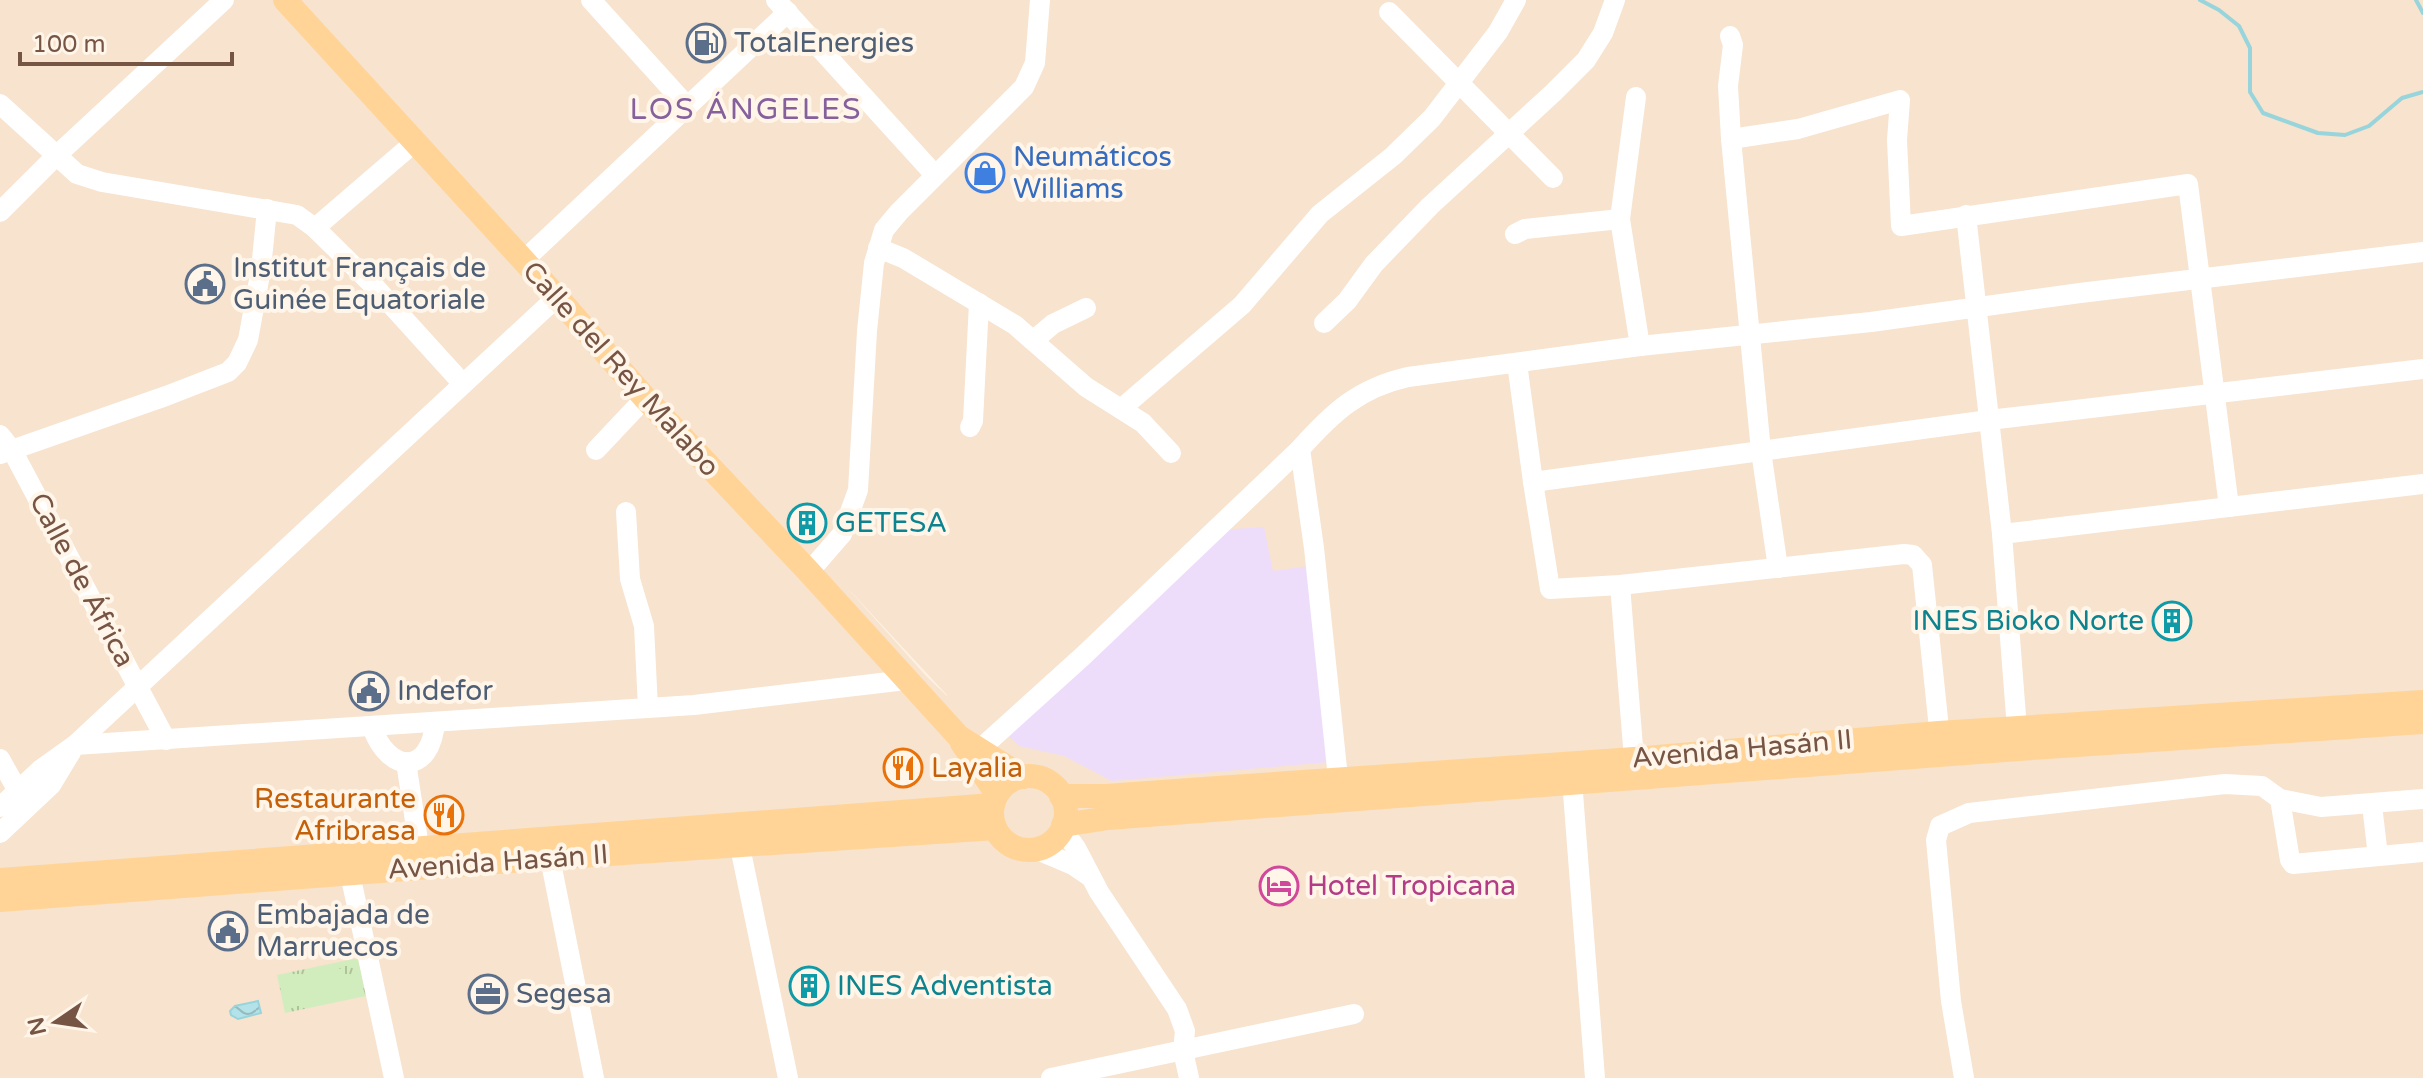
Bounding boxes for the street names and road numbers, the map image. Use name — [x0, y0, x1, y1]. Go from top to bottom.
street label: Calle del Rey Malabo — [515, 254, 727, 484]
street label: Calle de África — [22, 487, 142, 673]
street label: Avenida Hasán II — [1630, 722, 1854, 776]
street label: Avenida Hasán II — [386, 837, 610, 887]

